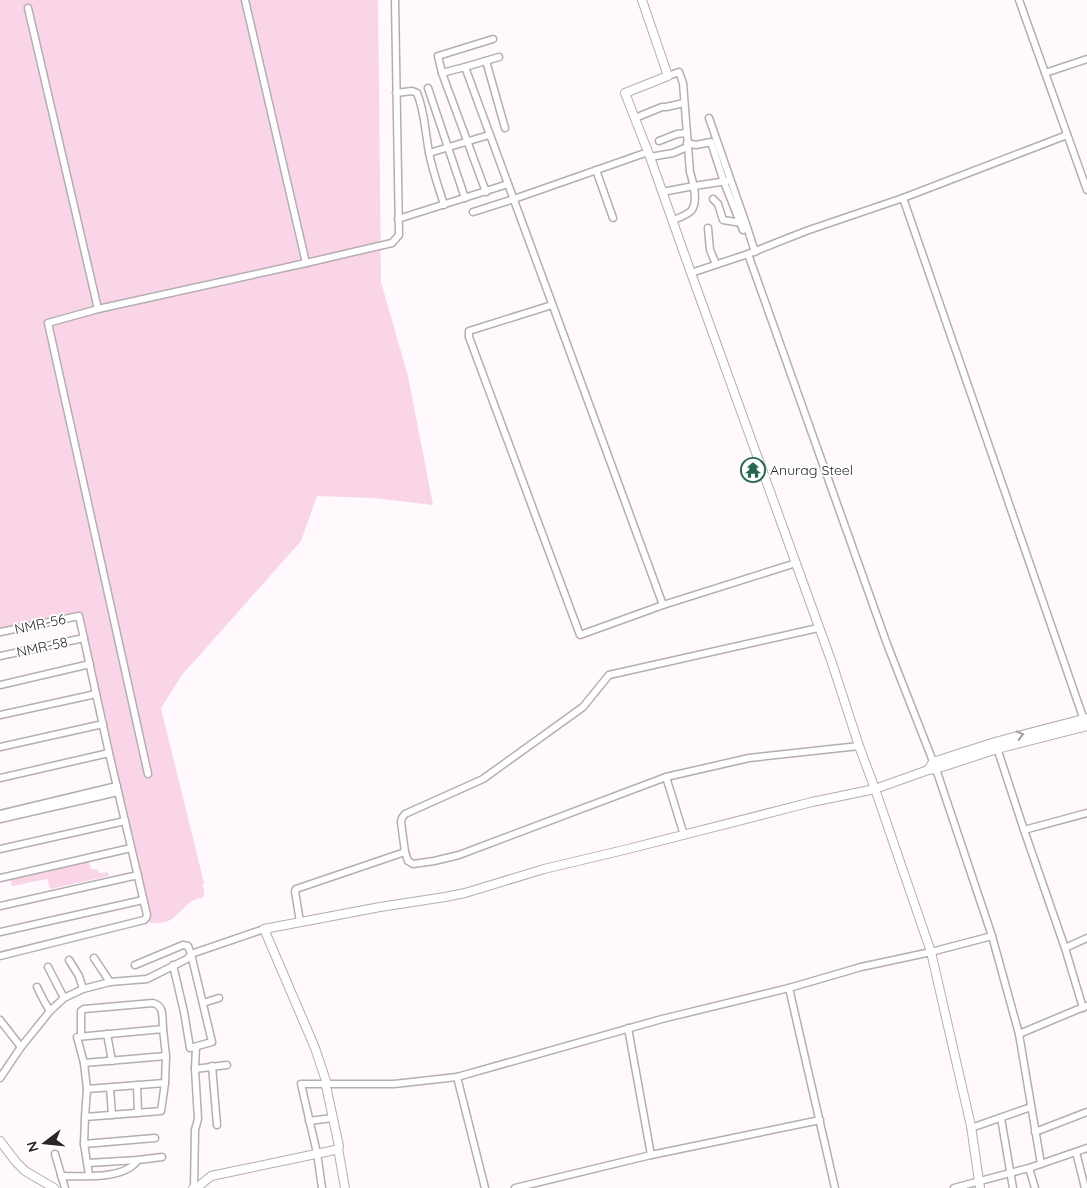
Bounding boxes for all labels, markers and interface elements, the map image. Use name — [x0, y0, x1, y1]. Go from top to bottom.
temple icon: Anurag Steel — [740, 457, 766, 483]
place label: Anurag Steel — [770, 461, 853, 479]
street label: NMR-56 — [13, 610, 68, 638]
street label: NMR-58 — [15, 633, 69, 661]
one-way arrow — [1016, 730, 1025, 741]
north arrow — [20, 1118, 70, 1168]
text: N — [22, 1139, 43, 1154]

